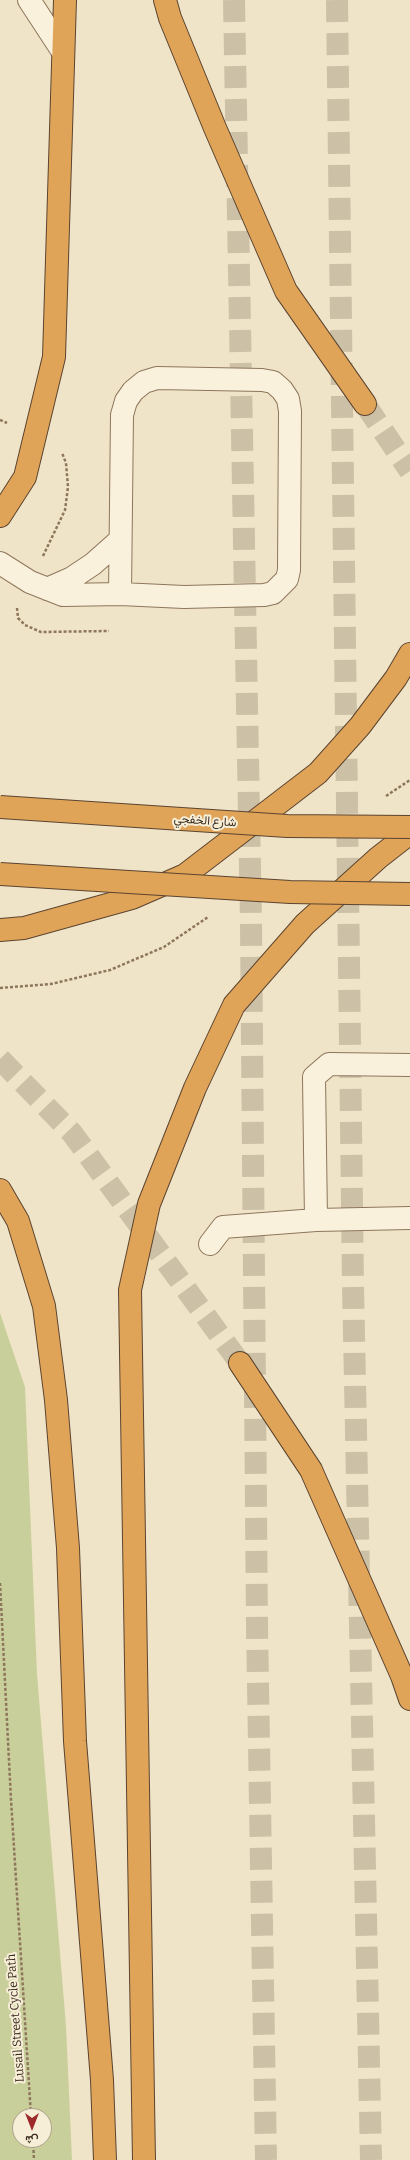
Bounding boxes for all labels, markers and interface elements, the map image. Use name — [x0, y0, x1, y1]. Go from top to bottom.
street label: شارع الخفجي — [173, 812, 237, 830]
street label: Lusail Street Cycle Path — [4, 1953, 28, 2083]
north arrow — [12, 2108, 52, 2148]
text: ش — [25, 2133, 39, 2146]

